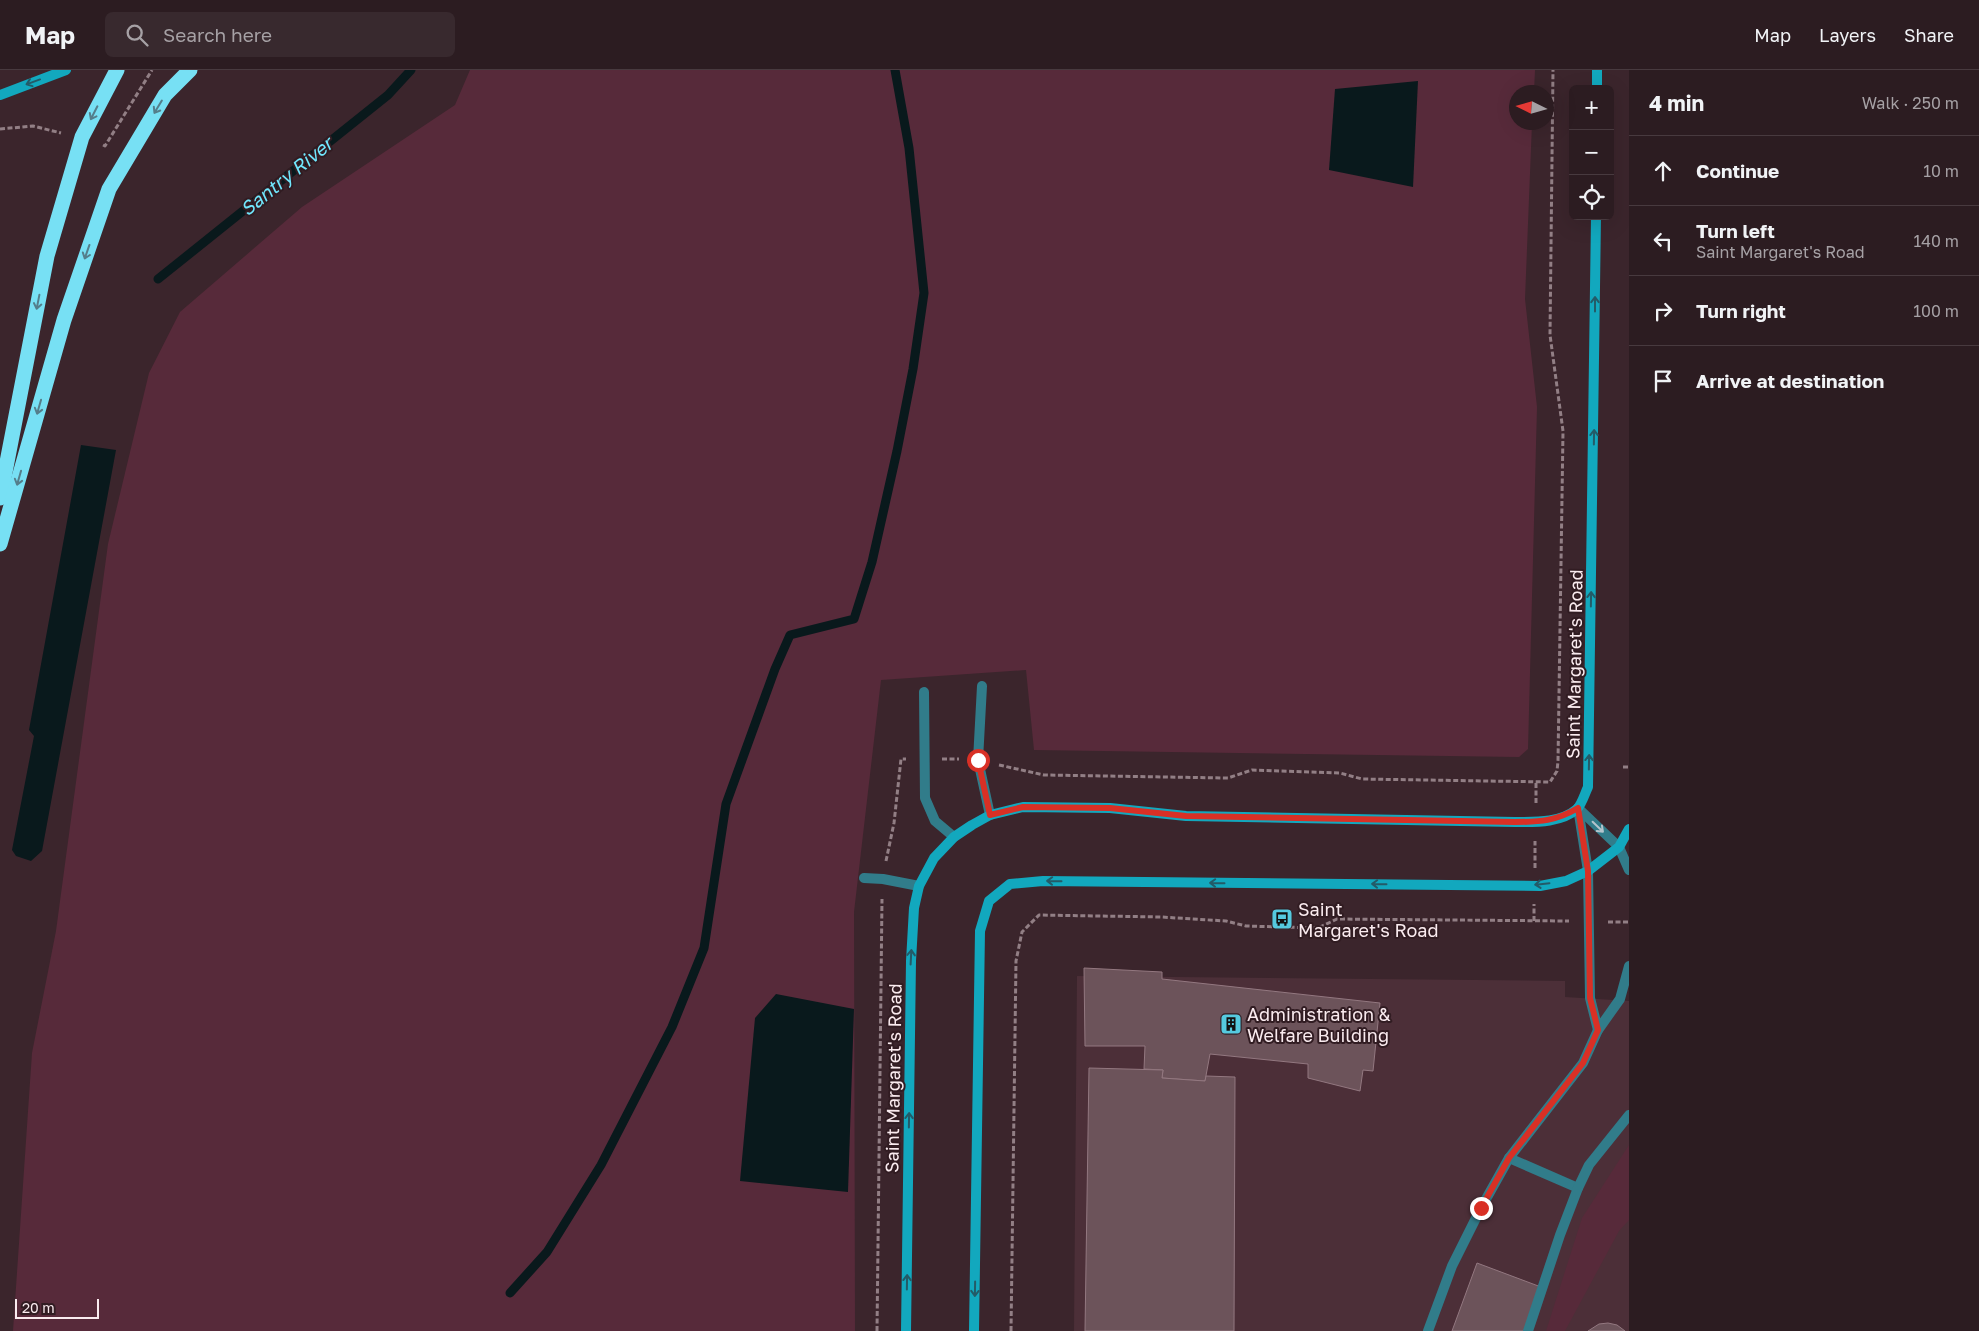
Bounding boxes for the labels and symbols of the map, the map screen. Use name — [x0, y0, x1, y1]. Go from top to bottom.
one-way arrow — [26, 78, 41, 87]
north arrow — [1509, 85, 1554, 130]
one-way arrow — [153, 99, 163, 113]
one-way arrow — [89, 106, 99, 121]
water label: Santry River — [235, 130, 339, 220]
one-way arrow — [82, 244, 92, 260]
one-way arrow — [33, 294, 42, 310]
one-way arrow — [1591, 296, 1600, 312]
one-way arrow — [34, 399, 43, 415]
one-way arrow — [1589, 429, 1599, 445]
one-way arrow — [13, 469, 23, 485]
street label: Saint Margaret's Road — [1561, 569, 1587, 759]
one-way arrow — [1586, 591, 1596, 608]
route start — [967, 749, 990, 772]
one-way arrow — [1584, 754, 1593, 770]
one-way arrow — [1592, 821, 1604, 833]
one-way arrow — [1046, 876, 1062, 886]
one-way arrow — [1209, 878, 1225, 887]
one-way arrow — [1371, 879, 1388, 889]
one-way arrow — [1534, 880, 1550, 889]
place label: Saint Margaret's Road — [1298, 898, 1439, 941]
bus stop icon: Saint Margaret's Road — [1270, 907, 1294, 931]
one-way arrow — [906, 950, 916, 966]
street label: Saint Margaret's Road — [880, 983, 906, 1173]
place label: Administration & Welfare Building — [1247, 1003, 1391, 1046]
building icon: Administration & Welfare Building — [1219, 1012, 1243, 1036]
one-way arrow — [904, 1112, 914, 1128]
route end — [1470, 1197, 1493, 1220]
one-way arrow — [902, 1275, 912, 1291]
one-way arrow — [970, 1281, 979, 1297]
scale bar — [15, 1296, 99, 1319]

